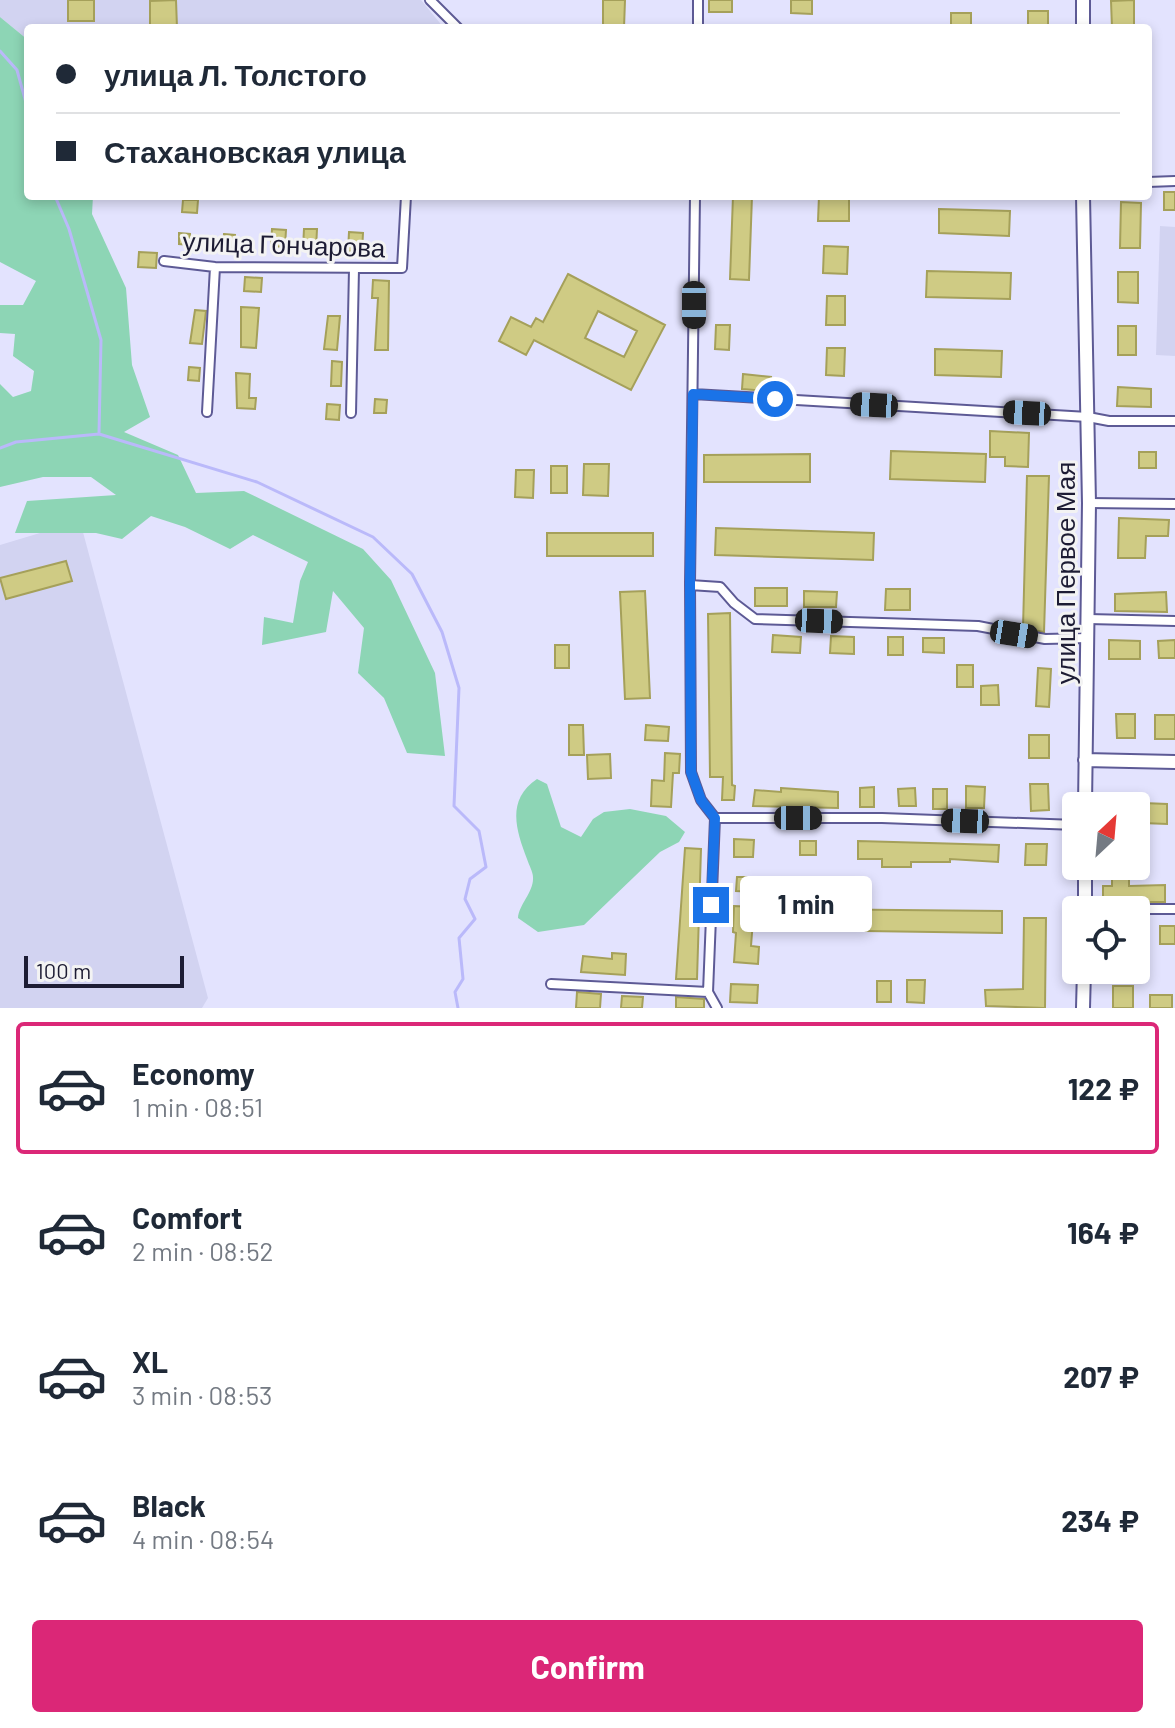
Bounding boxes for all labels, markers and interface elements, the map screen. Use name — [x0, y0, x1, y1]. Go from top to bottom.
text: улица Л. Толстого — [104, 56, 367, 92]
text: Стахановская улица — [104, 133, 406, 169]
street label: улица Гончарова — [182, 224, 386, 263]
car — [682, 281, 706, 329]
route start — [757, 381, 793, 417]
car — [849, 392, 899, 418]
car — [1002, 400, 1052, 426]
street label: улица Первое Мая — [1049, 462, 1080, 684]
car — [795, 608, 843, 634]
car — [988, 618, 1040, 650]
north arrow — [1062, 792, 1150, 880]
map controls — [1062, 792, 1150, 984]
car — [774, 806, 822, 830]
car — [941, 808, 989, 834]
callout: 1 min — [739, 877, 871, 933]
route end — [693, 887, 729, 923]
text: 1 min — [778, 888, 834, 919]
button: locate — [1062, 896, 1150, 984]
scale bar — [24, 952, 184, 988]
text: 100 m — [36, 957, 91, 983]
icon: car — [36, 1052, 108, 1124]
text: Economy — [132, 1055, 255, 1091]
text: 122 ₽ — [1068, 1070, 1139, 1106]
text: 1 min · 08:51 — [132, 1091, 263, 1122]
icon: car — [36, 1196, 108, 1268]
text: Comfort — [132, 1199, 242, 1235]
text: 164 ₽ — [1067, 1214, 1139, 1250]
text: 2 min · 08:52 — [132, 1235, 274, 1266]
icon: car — [36, 1340, 108, 1412]
text: XL — [132, 1343, 168, 1379]
text: 207 ₽ — [1063, 1358, 1139, 1394]
text: 3 min · 08:53 — [132, 1379, 272, 1410]
icon: car — [36, 1484, 108, 1556]
text: Black — [132, 1487, 206, 1523]
text: 234 ₽ — [1061, 1502, 1139, 1538]
text: 4 min · 08:54 — [132, 1523, 274, 1554]
button: Confirm — [32, 1620, 1143, 1712]

